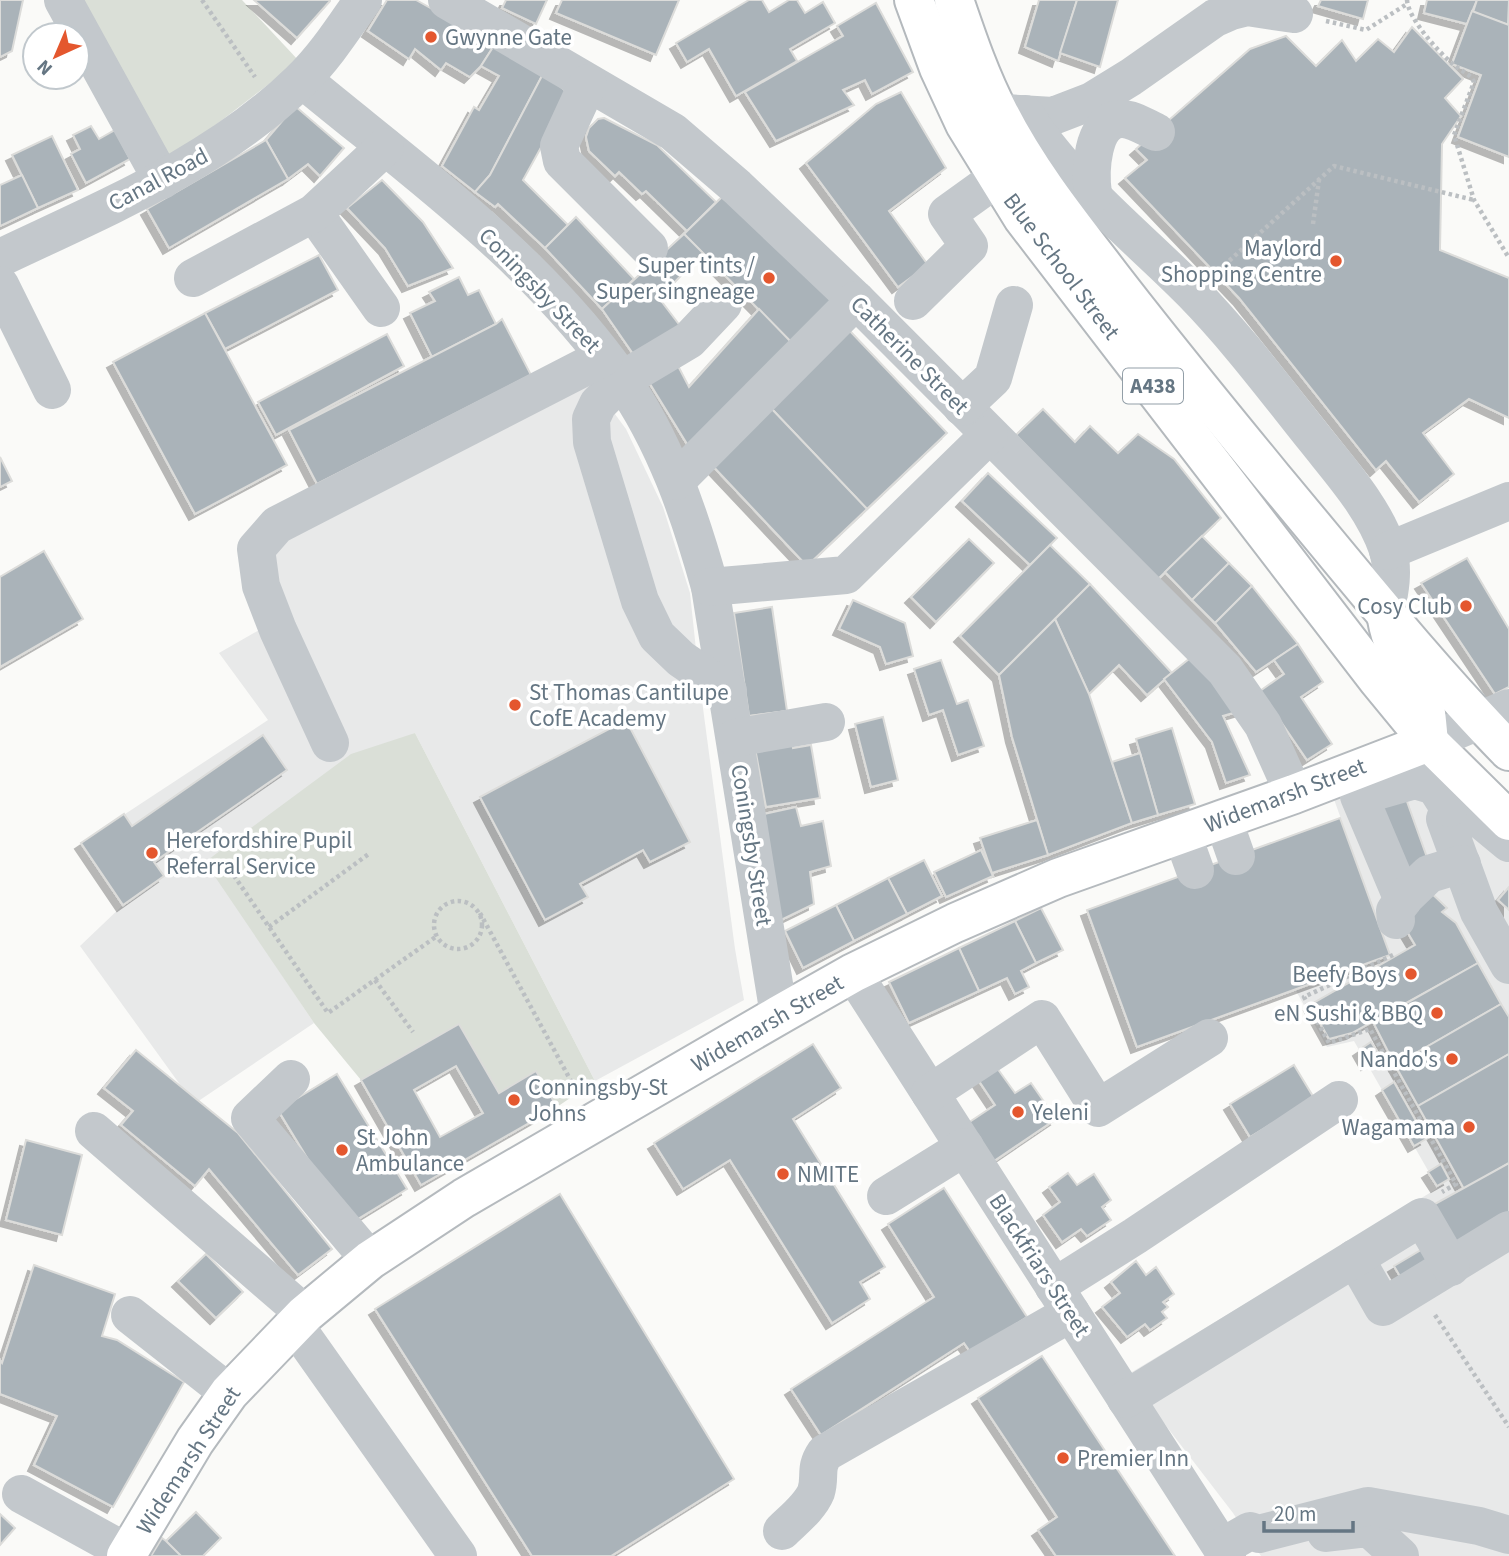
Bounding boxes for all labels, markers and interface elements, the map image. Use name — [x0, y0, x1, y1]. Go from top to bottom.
north arrow — [21, 21, 91, 91]
place label: Gwynne Gate — [445, 21, 572, 54]
marker: Gwynne Gate — [423, 29, 439, 45]
text: N — [31, 53, 59, 81]
street label: Canal Road — [102, 139, 214, 220]
street label: Blue School Street — [995, 186, 1128, 347]
street label: Coningsby Street — [471, 220, 608, 361]
place label: Maylord Shopping Centre — [1161, 232, 1322, 291]
place label: Super tints / Super singneage — [596, 249, 755, 308]
marker: Maylord Shopping Centre — [1328, 253, 1344, 269]
marker: Super tints / Super singneage — [761, 270, 777, 286]
street label: Catherine Street — [843, 289, 977, 422]
road number: A438 — [1123, 368, 1183, 404]
place label: Cosy Club — [1357, 590, 1452, 623]
marker: Cosy Club — [1458, 598, 1474, 614]
place label: St Thomas Cantilupe CofE Academy — [529, 676, 729, 735]
marker: St Thomas Cantilupe CofE Academy — [507, 697, 523, 713]
street label: Widemarsh Street — [1200, 749, 1371, 841]
street label: Coningsby Street — [722, 762, 781, 928]
place label: Herefordshire Pupil Referral Service — [166, 824, 352, 883]
marker: Herefordshire Pupil Referral Service — [144, 845, 160, 861]
place label: Beefy Boys — [1292, 958, 1397, 991]
street label: Widemarsh Street — [685, 966, 850, 1080]
marker: Beefy Boys — [1403, 966, 1419, 982]
place label: eN Sushi & BBQ — [1274, 997, 1423, 1030]
marker: eN Sushi & BBQ — [1429, 1005, 1445, 1021]
place label: Nando's — [1359, 1043, 1438, 1076]
marker: Nando's — [1444, 1051, 1460, 1067]
place label: Conningsby-St Johns — [528, 1071, 668, 1130]
marker: Conningsby-St Johns — [506, 1092, 522, 1108]
place label: Yeleni — [1031, 1096, 1089, 1129]
marker: Yeleni — [1010, 1104, 1026, 1120]
place label: Wagamama — [1342, 1111, 1455, 1144]
marker: Wagamama — [1461, 1119, 1477, 1135]
place label: St John Ambulance — [356, 1121, 464, 1180]
marker: St John Ambulance — [334, 1142, 350, 1158]
place label: NMITE — [797, 1158, 859, 1191]
marker: NMITE — [775, 1166, 791, 1182]
street label: Blackfriars Street — [981, 1187, 1098, 1343]
street label: Widemarsh Street — [128, 1379, 249, 1541]
place label: Premier Inn — [1077, 1442, 1189, 1475]
marker: Premier Inn — [1055, 1450, 1071, 1466]
scale bar — [1264, 1490, 1353, 1534]
text: 20 m — [1274, 1499, 1316, 1529]

